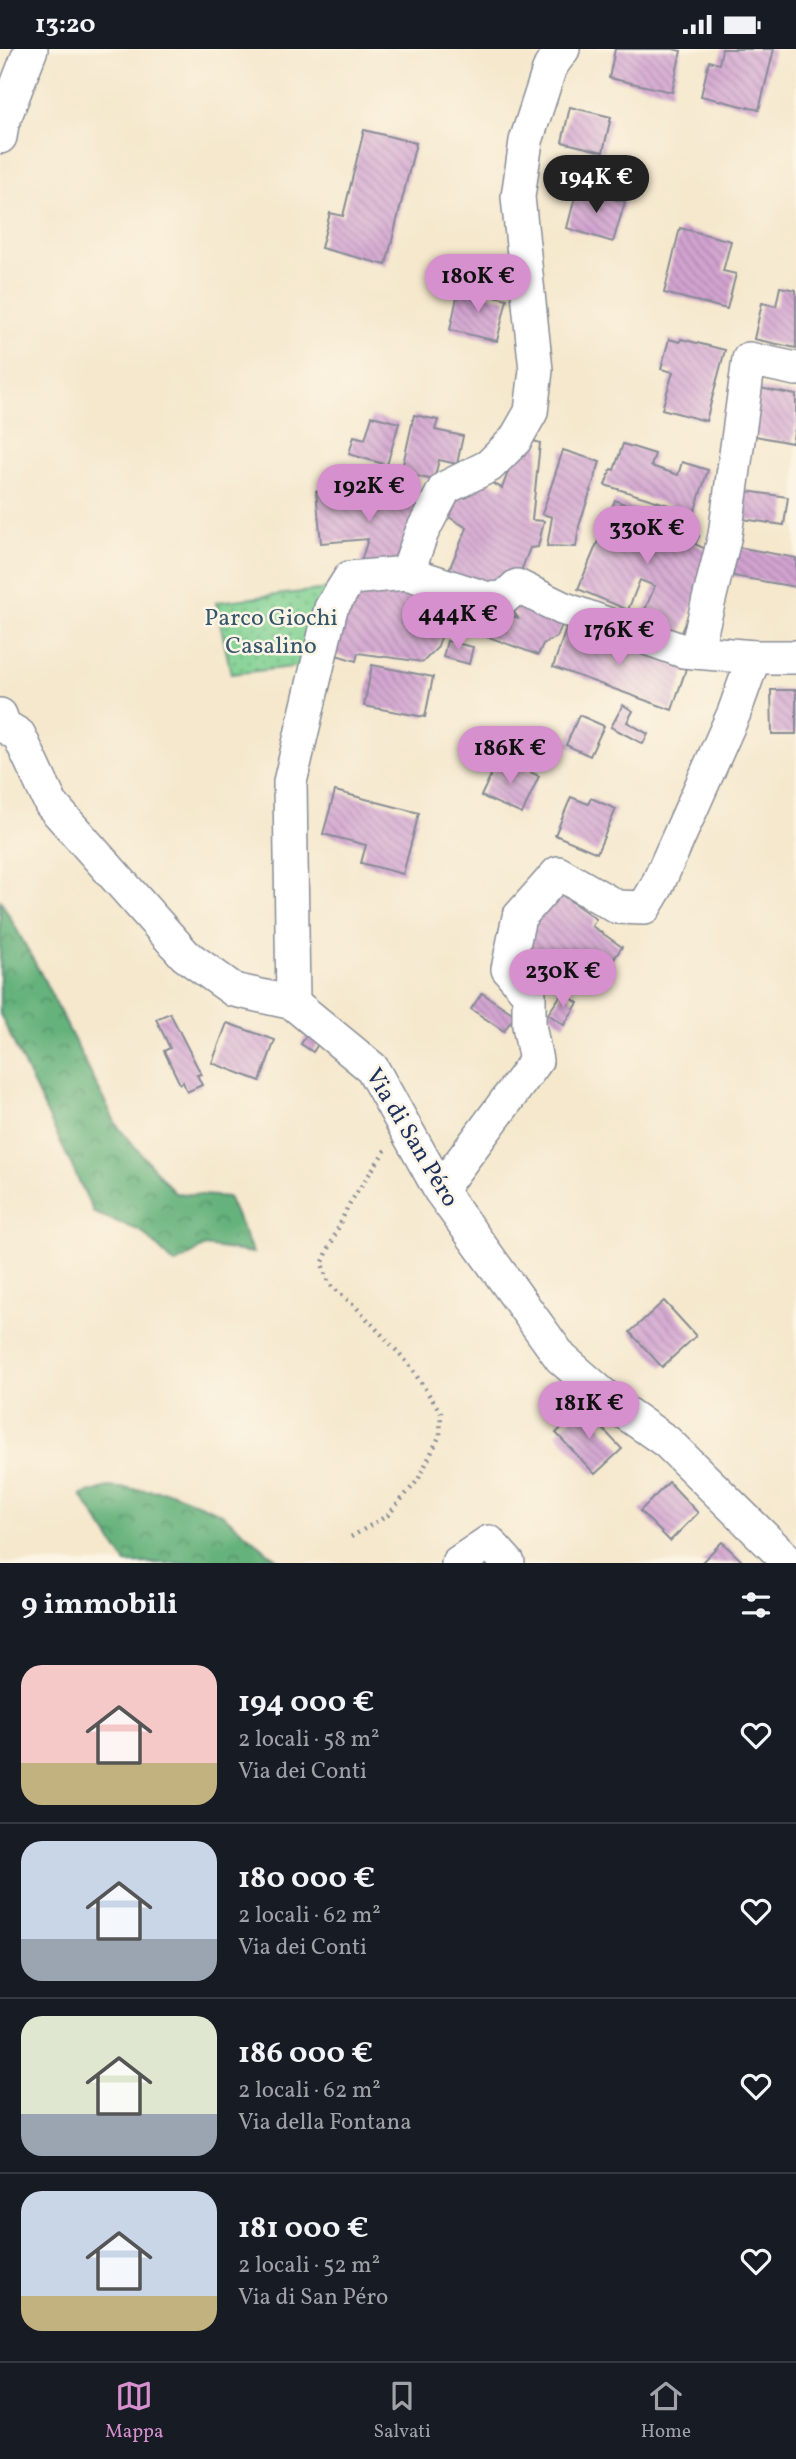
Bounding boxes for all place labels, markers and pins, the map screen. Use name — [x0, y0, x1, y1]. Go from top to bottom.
pin: 194K € — [539, 155, 653, 215]
pin: 180K € — [421, 254, 535, 314]
pin: 192K € — [312, 465, 426, 524]
pin: 330K € — [590, 507, 704, 566]
pin: 444K € — [401, 593, 515, 652]
pin: 176K € — [562, 609, 676, 668]
pin: 186K € — [453, 727, 567, 786]
pin: 230K € — [506, 949, 620, 1009]
pin: 181K € — [532, 1381, 646, 1441]

